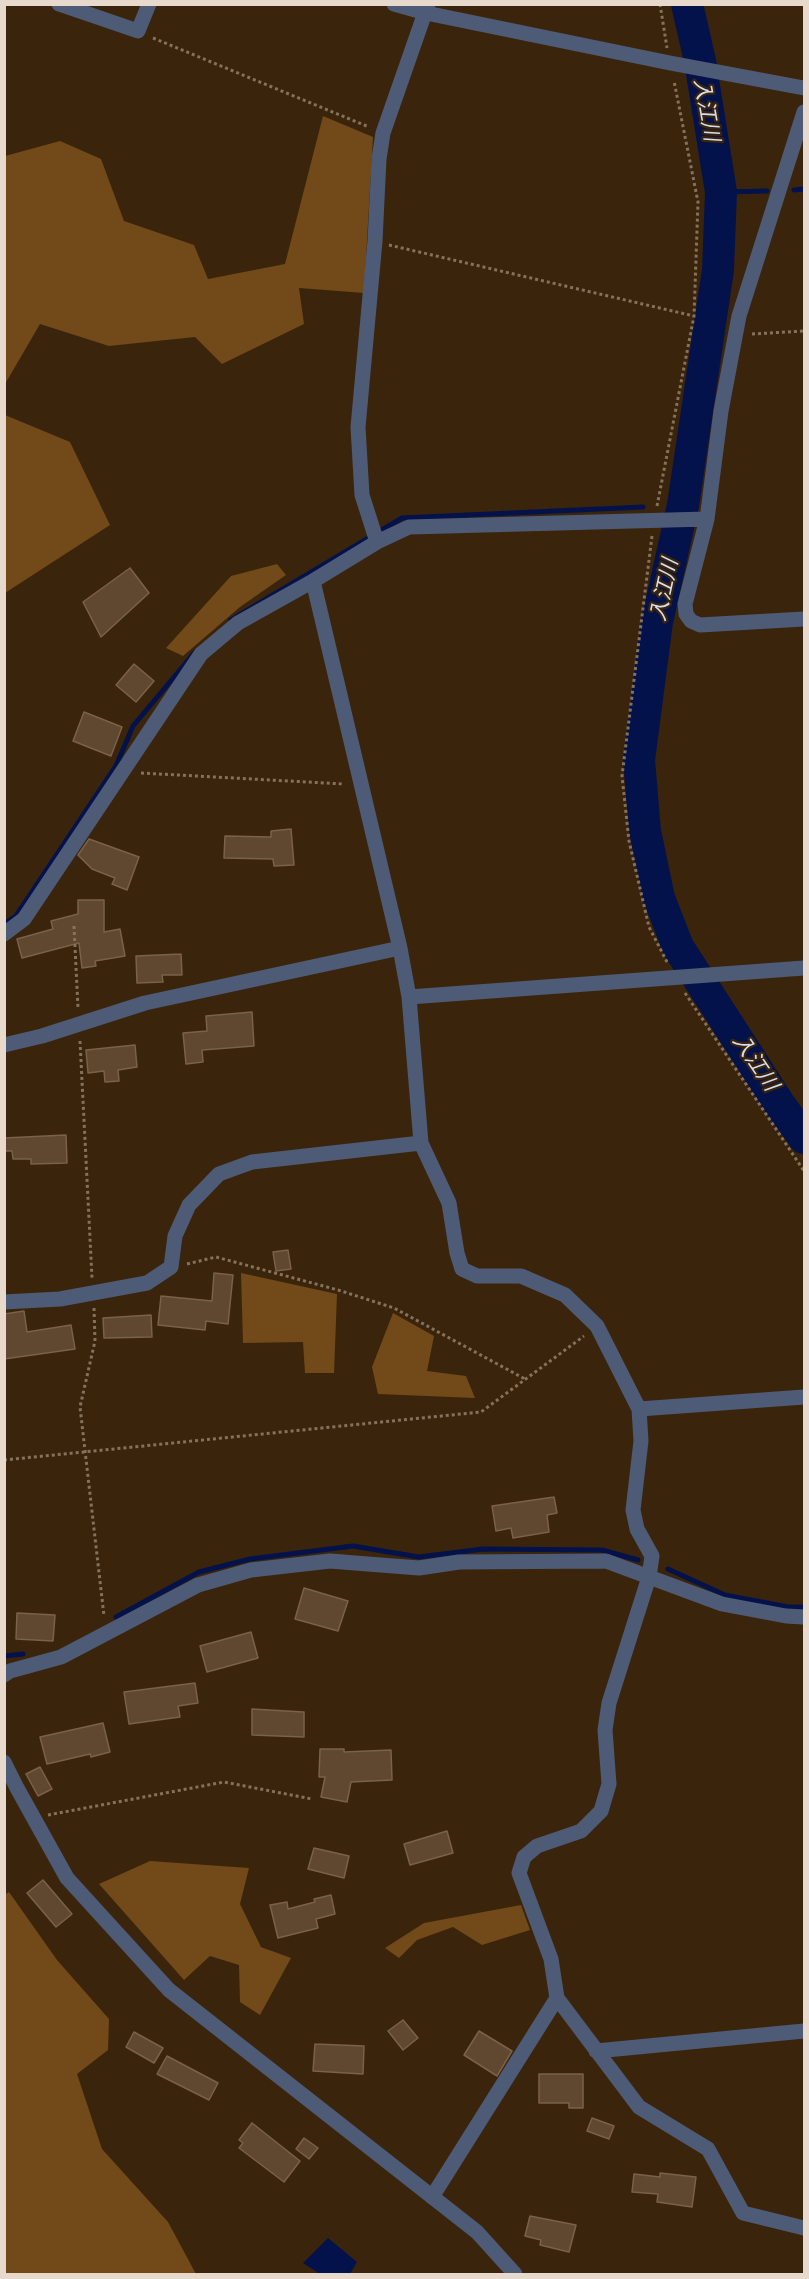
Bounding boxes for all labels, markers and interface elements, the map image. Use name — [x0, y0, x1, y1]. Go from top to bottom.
water label: 入江川 — [688, 77, 724, 143]
water label: 入江川 — [646, 557, 684, 623]
water label: 入江川 — [727, 1030, 783, 1096]

